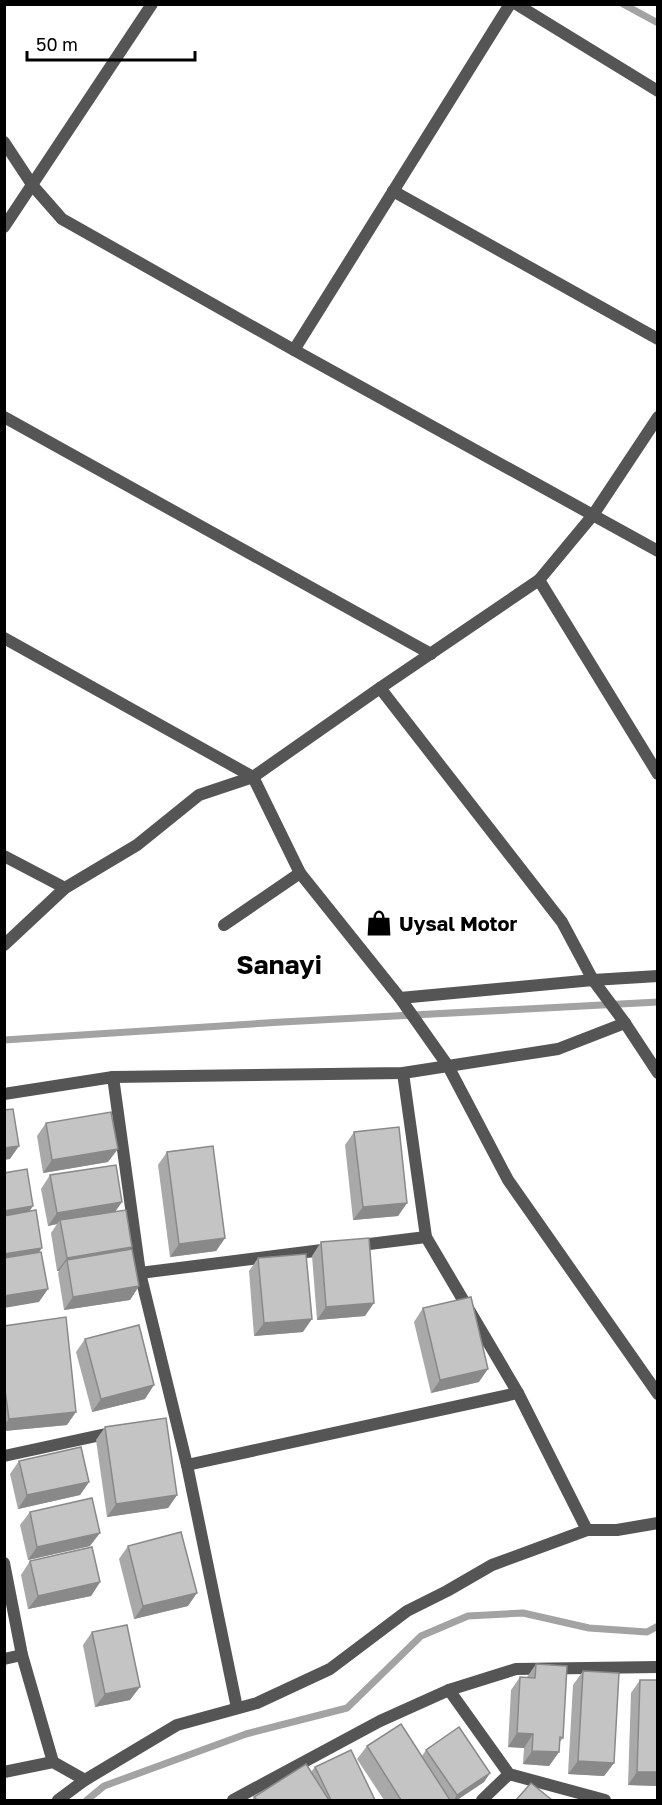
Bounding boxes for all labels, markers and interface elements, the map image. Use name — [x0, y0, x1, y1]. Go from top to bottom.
scale bar — [27, 24, 195, 62]
text: 50 m — [36, 33, 78, 55]
shop icon: Uysal Motor — [364, 908, 394, 938]
place label: Uysal Motor — [399, 911, 518, 935]
district label: Sanayi — [236, 949, 322, 980]

